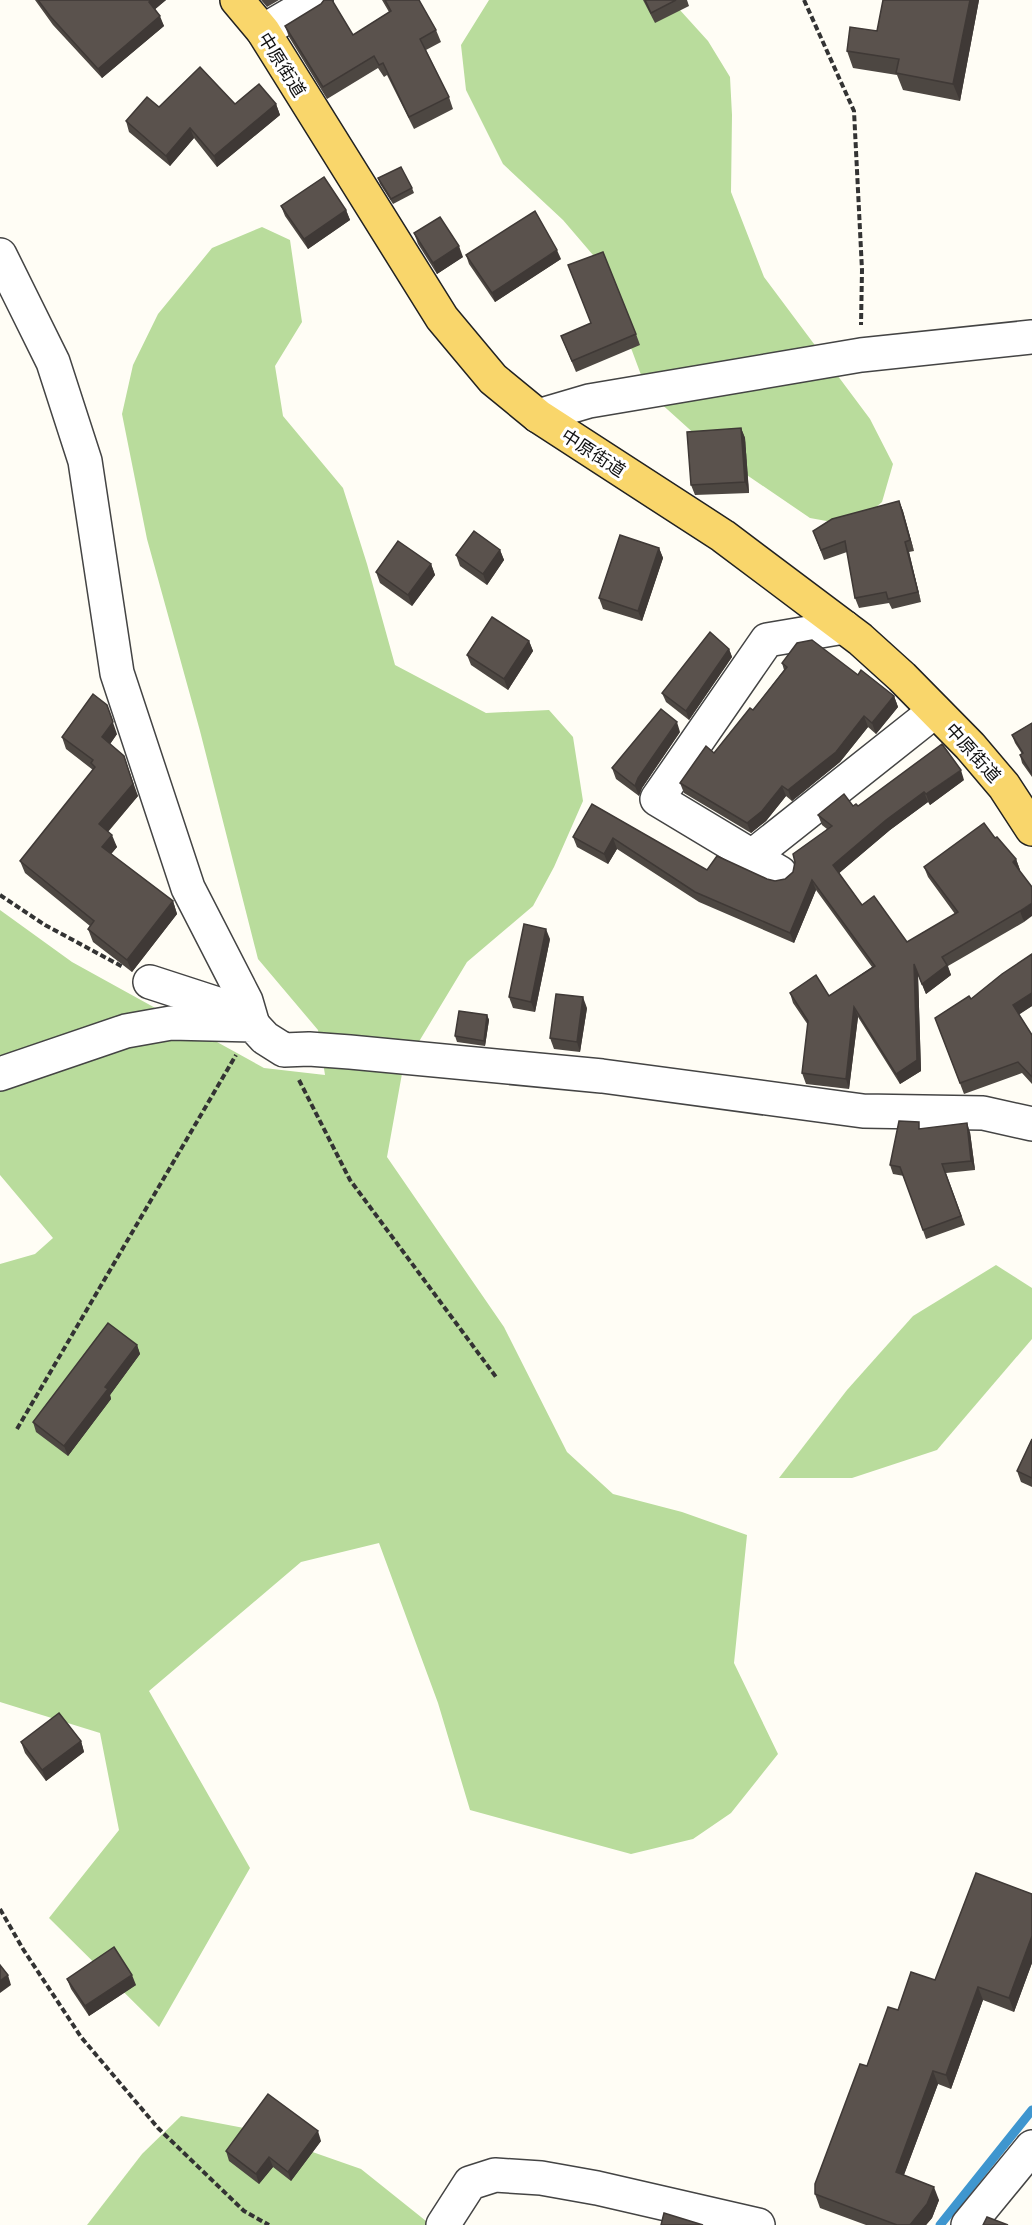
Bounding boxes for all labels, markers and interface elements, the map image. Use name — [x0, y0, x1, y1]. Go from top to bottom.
street label: 中原街道 — [252, 26, 314, 102]
street label: 中原街道 — [556, 421, 632, 483]
street label: 中原街道 — [940, 716, 1008, 788]

